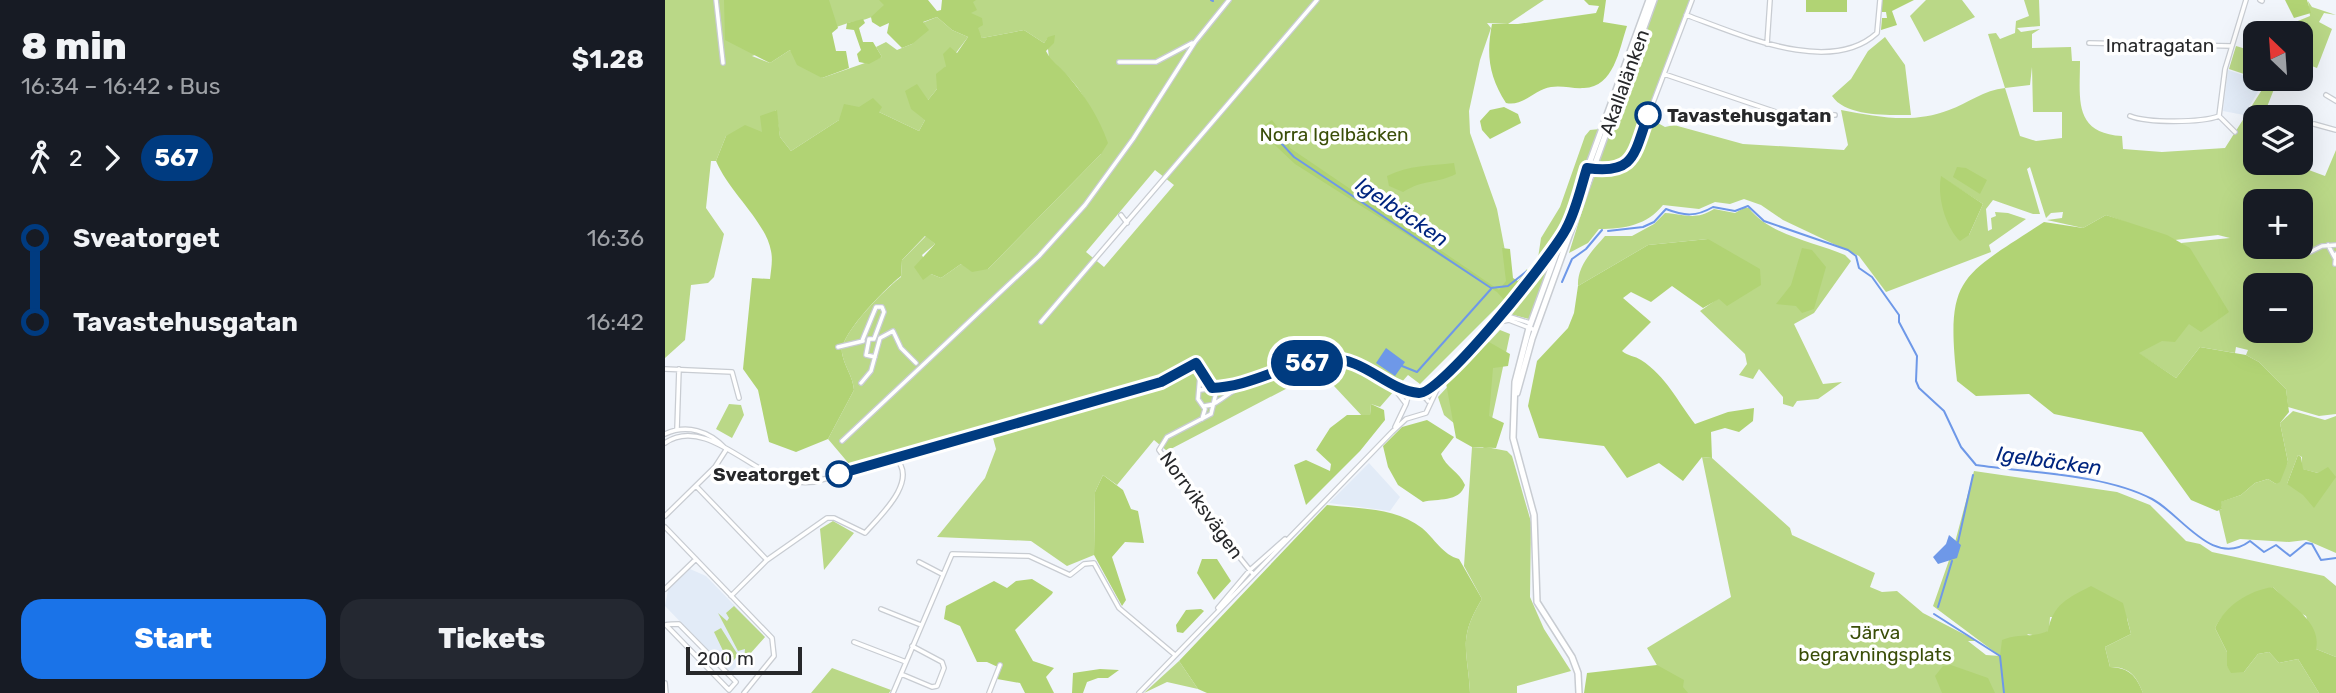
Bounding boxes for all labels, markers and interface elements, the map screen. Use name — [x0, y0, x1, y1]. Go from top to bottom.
north arrow — [2243, 21, 2313, 91]
map controls — [2243, 21, 2313, 343]
text: 8 min — [21, 23, 127, 69]
street label: Akallalänken — [1595, 26, 1654, 138]
street label: Imatragatan — [2106, 34, 2214, 57]
text: $1.28 — [572, 44, 644, 75]
text: 16:34 – 16:42 · Bus — [21, 72, 220, 100]
marker: Tavastehusgatan — [1635, 102, 1661, 128]
place label: Tavastehusgatan — [1667, 104, 1831, 127]
button: layers — [2243, 105, 2313, 175]
park label: Norra Igelbäcken — [1259, 123, 1409, 146]
icon: walk — [21, 139, 59, 177]
icon: forward — [93, 139, 131, 177]
text: 2 — [69, 144, 83, 172]
text: 567 — [155, 144, 199, 172]
water label: Igelbäcken — [1351, 172, 1453, 252]
button: + — [2243, 189, 2313, 259]
text: Sveatorget — [73, 223, 220, 254]
text: 16:36 — [587, 224, 644, 252]
button: − — [2243, 273, 2313, 343]
text: Tavastehusgatan — [73, 307, 298, 338]
text: 16:42 — [587, 308, 644, 336]
line badge: 567 — [1267, 340, 1347, 386]
text: 567 — [1285, 349, 1329, 377]
water label: Igelbäcken — [1995, 441, 2103, 480]
street label: Norrviksvägen — [1155, 447, 1248, 563]
marker: Sveatorget — [826, 461, 852, 487]
place label: Sveatorget — [713, 463, 820, 486]
button: Start — [21, 599, 326, 679]
button: Tickets — [340, 599, 644, 679]
park label: Järva begravningsplats — [1798, 621, 1952, 666]
scale bar — [686, 644, 801, 676]
text: 200 m — [697, 647, 754, 670]

